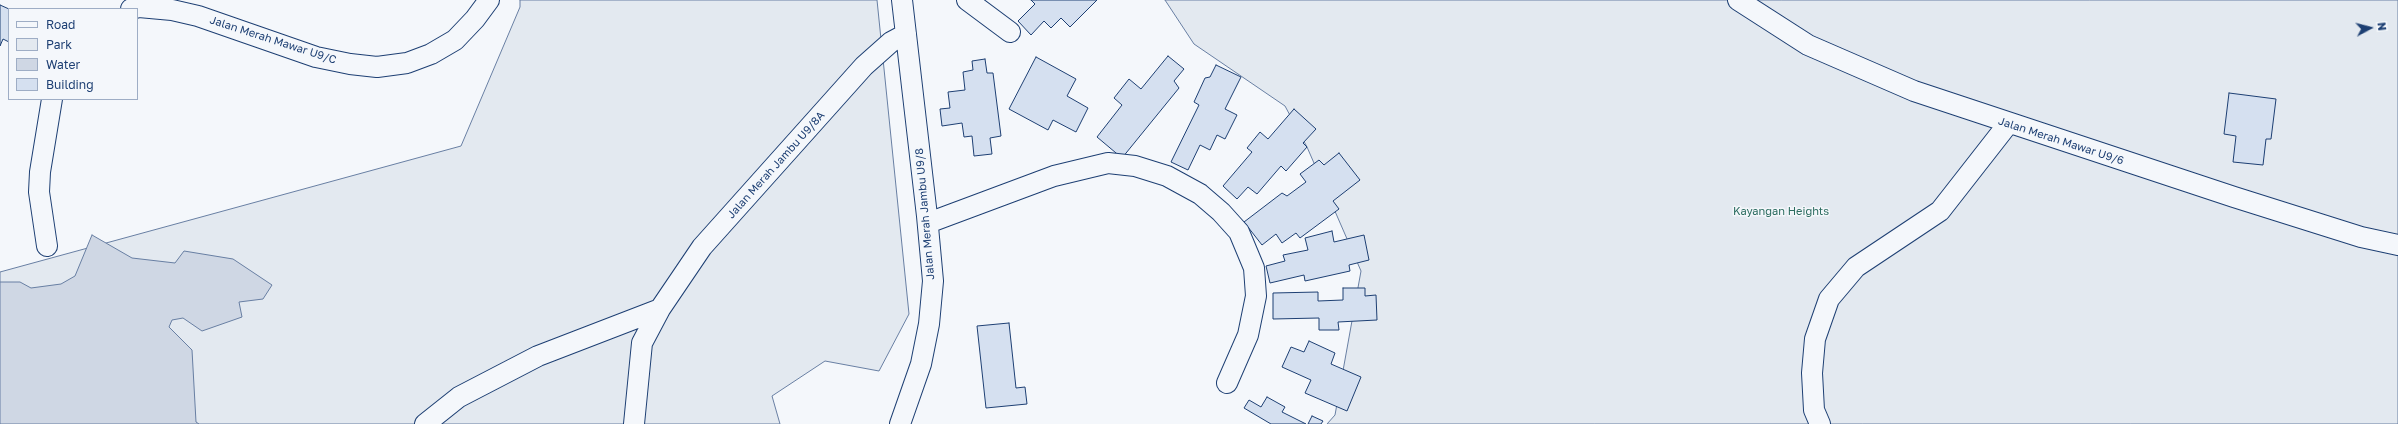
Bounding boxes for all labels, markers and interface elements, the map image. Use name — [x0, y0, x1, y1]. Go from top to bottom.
legend — [8, 8, 138, 100]
north arrow — [2350, 8, 2390, 48]
street label: Jalan Merah Mawar U9/C — [208, 13, 338, 67]
text: Road — [46, 17, 75, 32]
text: N — [2375, 22, 2389, 31]
text: Park — [46, 37, 72, 52]
text: Water — [46, 57, 80, 72]
text: Building — [46, 77, 94, 92]
street label: Jalan Merah Jambu U9/8A — [724, 109, 828, 221]
street label: Jalan Merah Mawar U9/6 — [1996, 114, 2126, 168]
street label: Jalan Merah Jambu U9/8 — [913, 148, 937, 280]
park label: Kayangan Heights — [1733, 205, 1829, 219]

